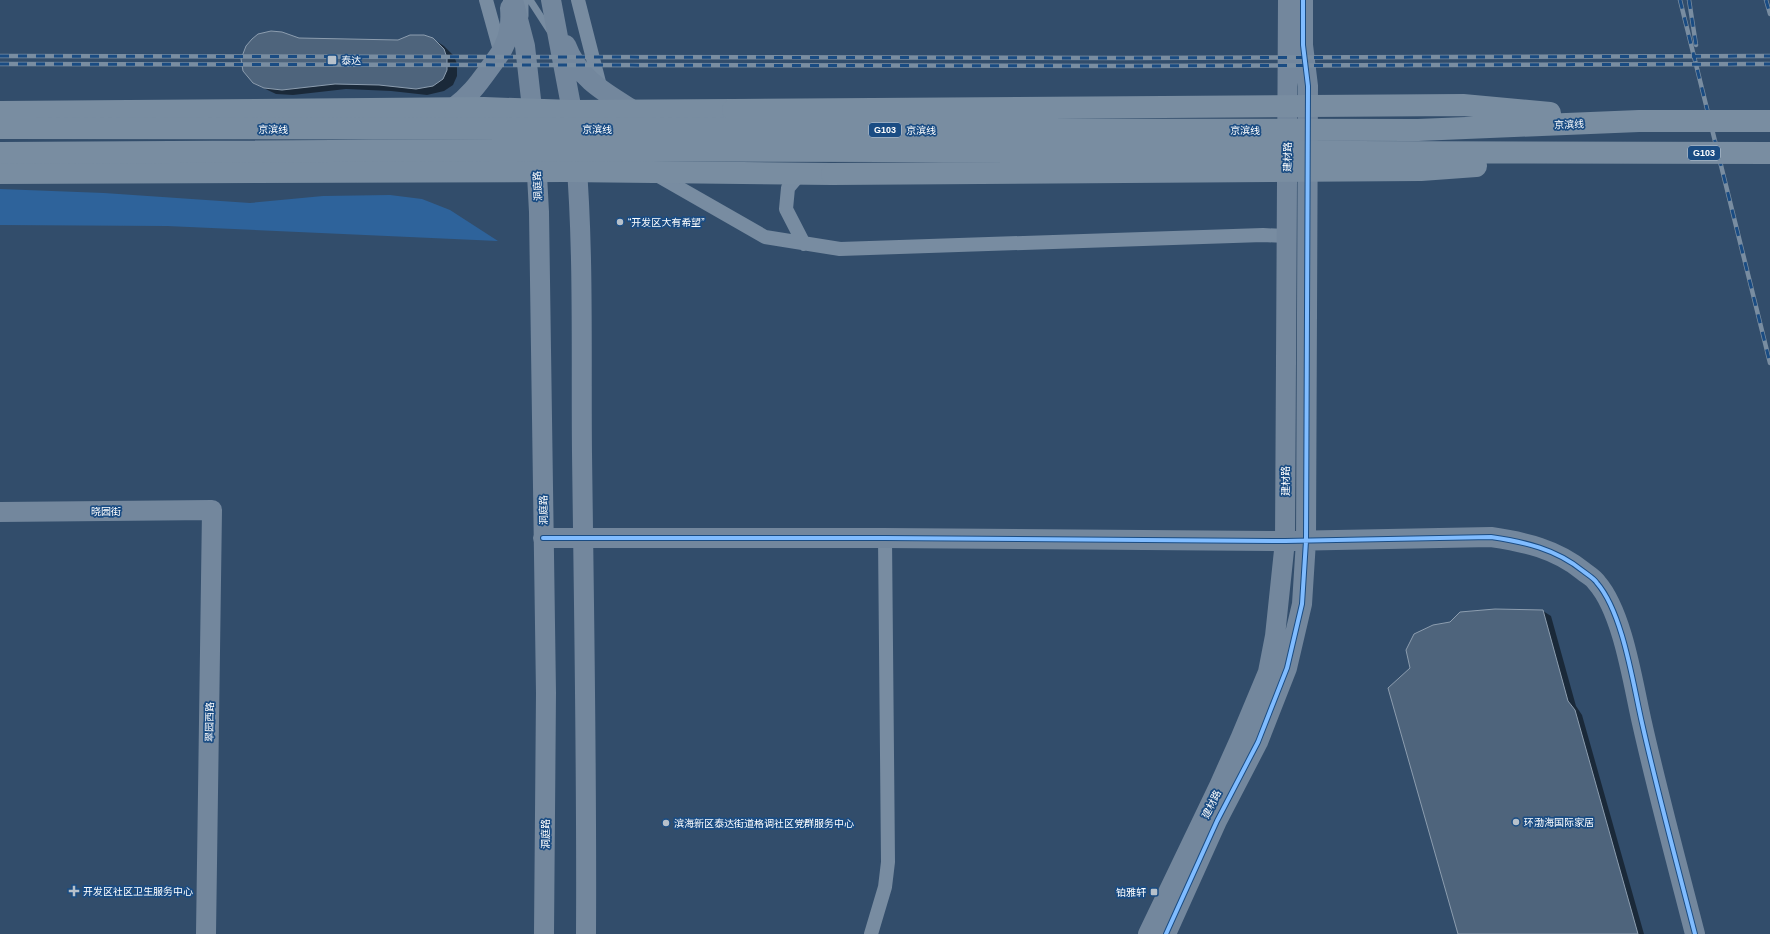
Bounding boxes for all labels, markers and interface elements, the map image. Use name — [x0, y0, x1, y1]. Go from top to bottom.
marker: 泰达 — [326, 54, 338, 66]
place label: 泰达 — [341, 55, 361, 66]
street label: 京滨线 — [1554, 118, 1584, 131]
road number: G103 — [869, 123, 901, 137]
street label: 京滨线 — [258, 124, 288, 135]
street label: 京滨线 — [582, 124, 612, 135]
street label: 京滨线 — [906, 125, 936, 136]
street label: 京滨线 — [1230, 125, 1260, 136]
street label: 建材路 — [1282, 142, 1293, 172]
road number: G103 — [1688, 146, 1720, 160]
street label: 洞庭路 — [531, 171, 544, 201]
marker: “开发区大有希望” — [615, 217, 625, 227]
place label: “开发区大有希望” — [628, 217, 705, 228]
street label: 建材路 — [1280, 466, 1291, 496]
street label: 洞庭路 — [538, 495, 549, 525]
street label: 晓园街 — [91, 506, 121, 517]
street label: 翠园西路 — [204, 702, 215, 742]
street label: 建材路 — [1200, 788, 1223, 820]
marker: 环渤海国际家居 — [1511, 817, 1521, 827]
place label: 环渤海国际家居 — [1524, 817, 1594, 828]
marker: 滨海新区泰达街道格调社区党群服务中心 — [661, 818, 671, 828]
place label: 滨海新区泰达街道格调社区党群服务中心 — [674, 818, 854, 829]
street label: 洞庭路 — [540, 819, 551, 849]
marker: 开发区社区卫生服务中心 — [68, 885, 80, 897]
place label: 开发区社区卫生服务中心 — [83, 886, 193, 897]
place label: 铂雅轩 — [1116, 887, 1146, 898]
marker: 铂雅轩 — [1149, 887, 1159, 897]

